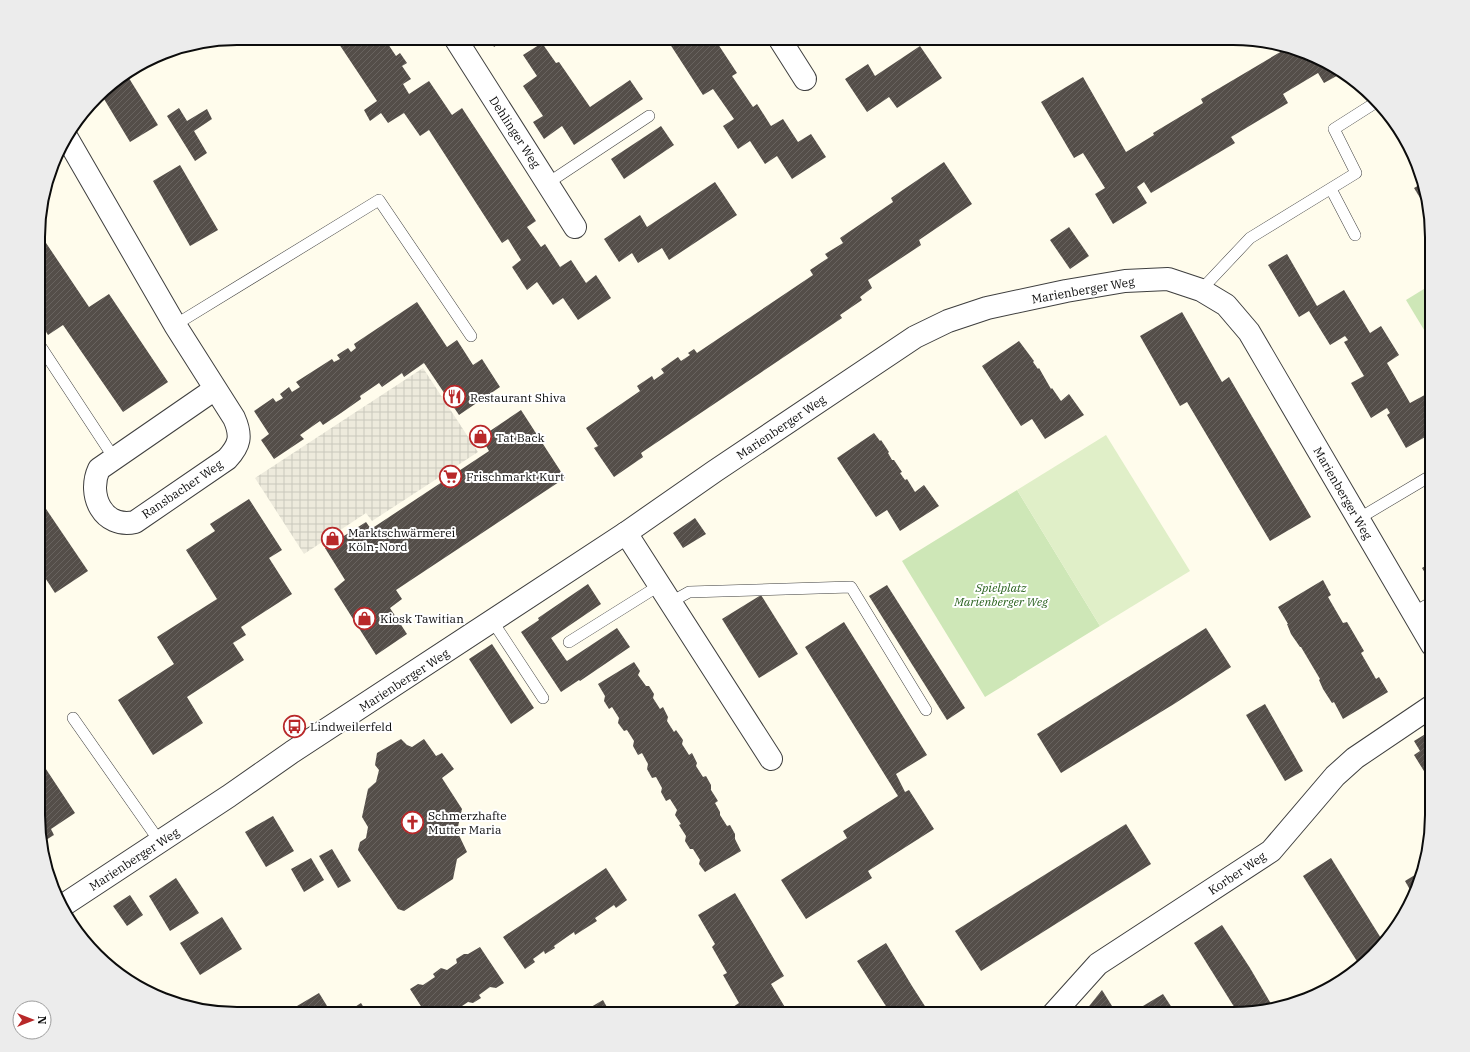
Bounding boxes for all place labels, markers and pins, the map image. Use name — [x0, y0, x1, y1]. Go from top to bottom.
restaurant icon: Restaurant Shiva — [442, 384, 468, 410]
place label: Restaurant Shiva — [470, 390, 566, 405]
shop icon: Tat Back — [468, 424, 494, 450]
place label: Tat Back — [496, 430, 545, 445]
supermarket icon: Frischmarkt Kurt — [438, 463, 464, 489]
place label: Frischmarkt Kurt — [466, 469, 564, 484]
place label: Marktschwärmerei Köln-Nord — [348, 525, 456, 554]
shop icon: Marktschwärmerei Köln-Nord — [320, 526, 346, 552]
shop icon: Kiosk Tawitian — [352, 605, 378, 631]
place label: Kiosk Tawitian — [380, 611, 464, 626]
bus stop icon: Lindweilerfeld — [282, 713, 308, 739]
place label: Lindweilerfeld — [310, 719, 392, 734]
place label: Schmerzhafte Mutter Maria — [428, 808, 507, 837]
church icon: Schmerzhafte Mutter Maria — [399, 809, 425, 835]

